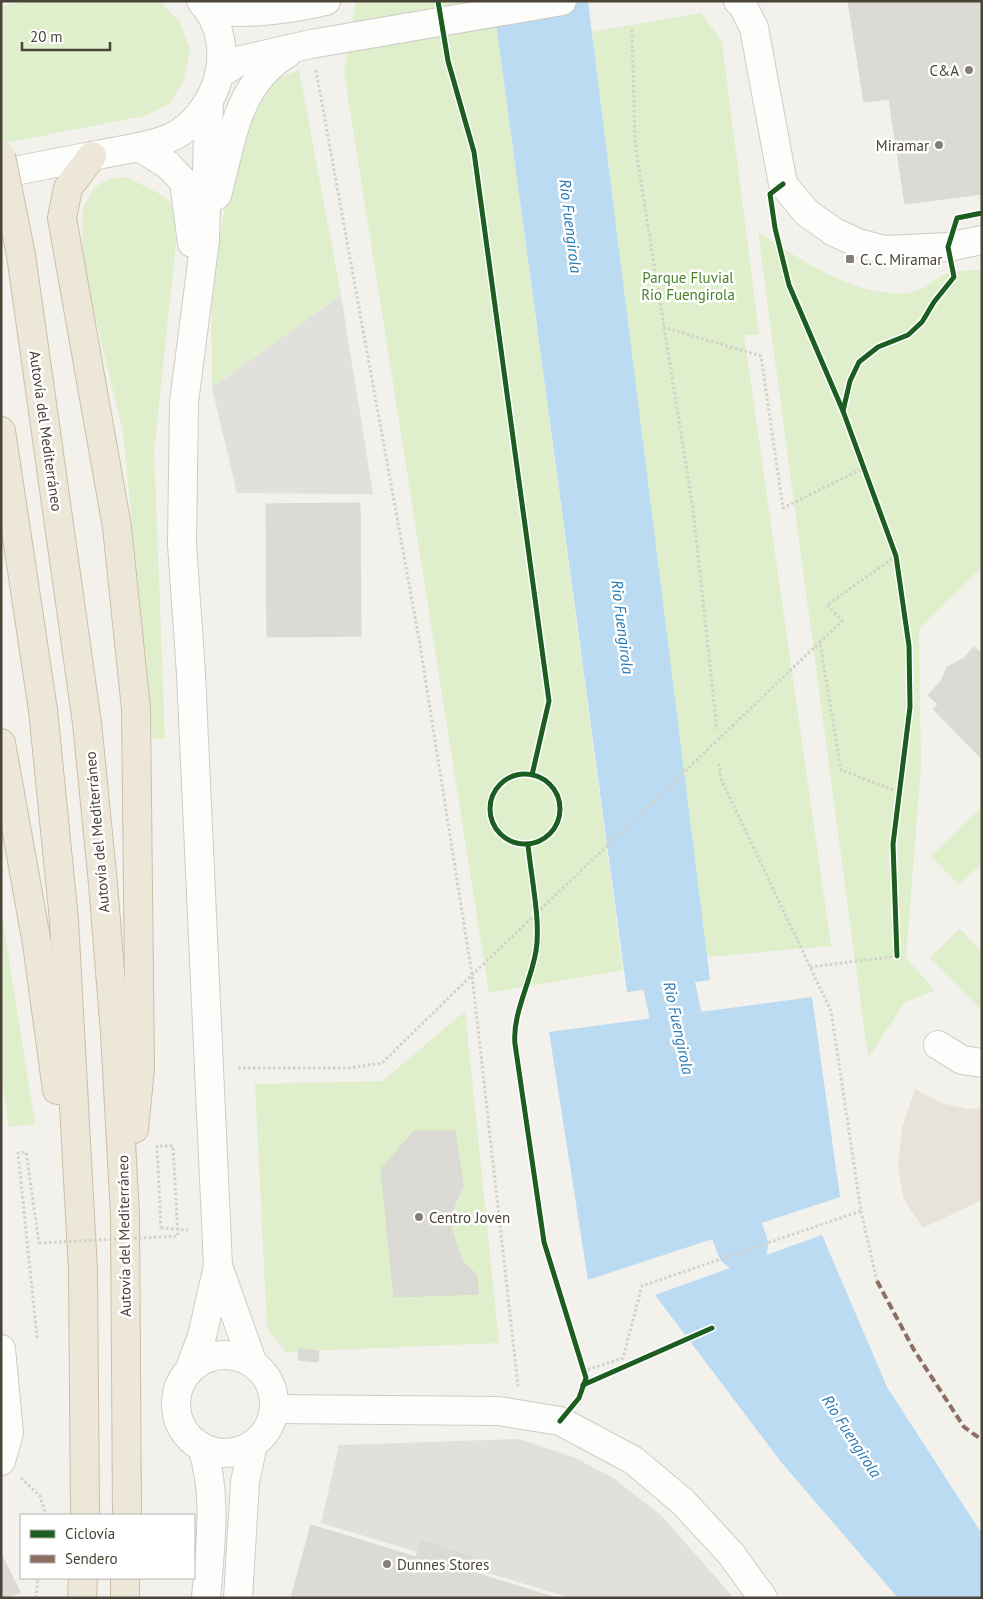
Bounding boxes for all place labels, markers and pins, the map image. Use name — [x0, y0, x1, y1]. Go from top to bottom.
place label: C&A — [929, 61, 959, 80]
marker: C&A — [963, 64, 975, 76]
place label: Miramar — [876, 136, 929, 155]
marker: Miramar — [933, 139, 945, 151]
place label: C. C. Miramar — [860, 250, 942, 269]
marker: C. C. Miramar — [844, 253, 856, 265]
place label: Centro Joven — [429, 1208, 510, 1227]
marker: Centro Joven — [413, 1211, 425, 1223]
place label: Dunnes Stores — [397, 1555, 489, 1574]
marker: Dunnes Stores — [381, 1558, 393, 1570]

